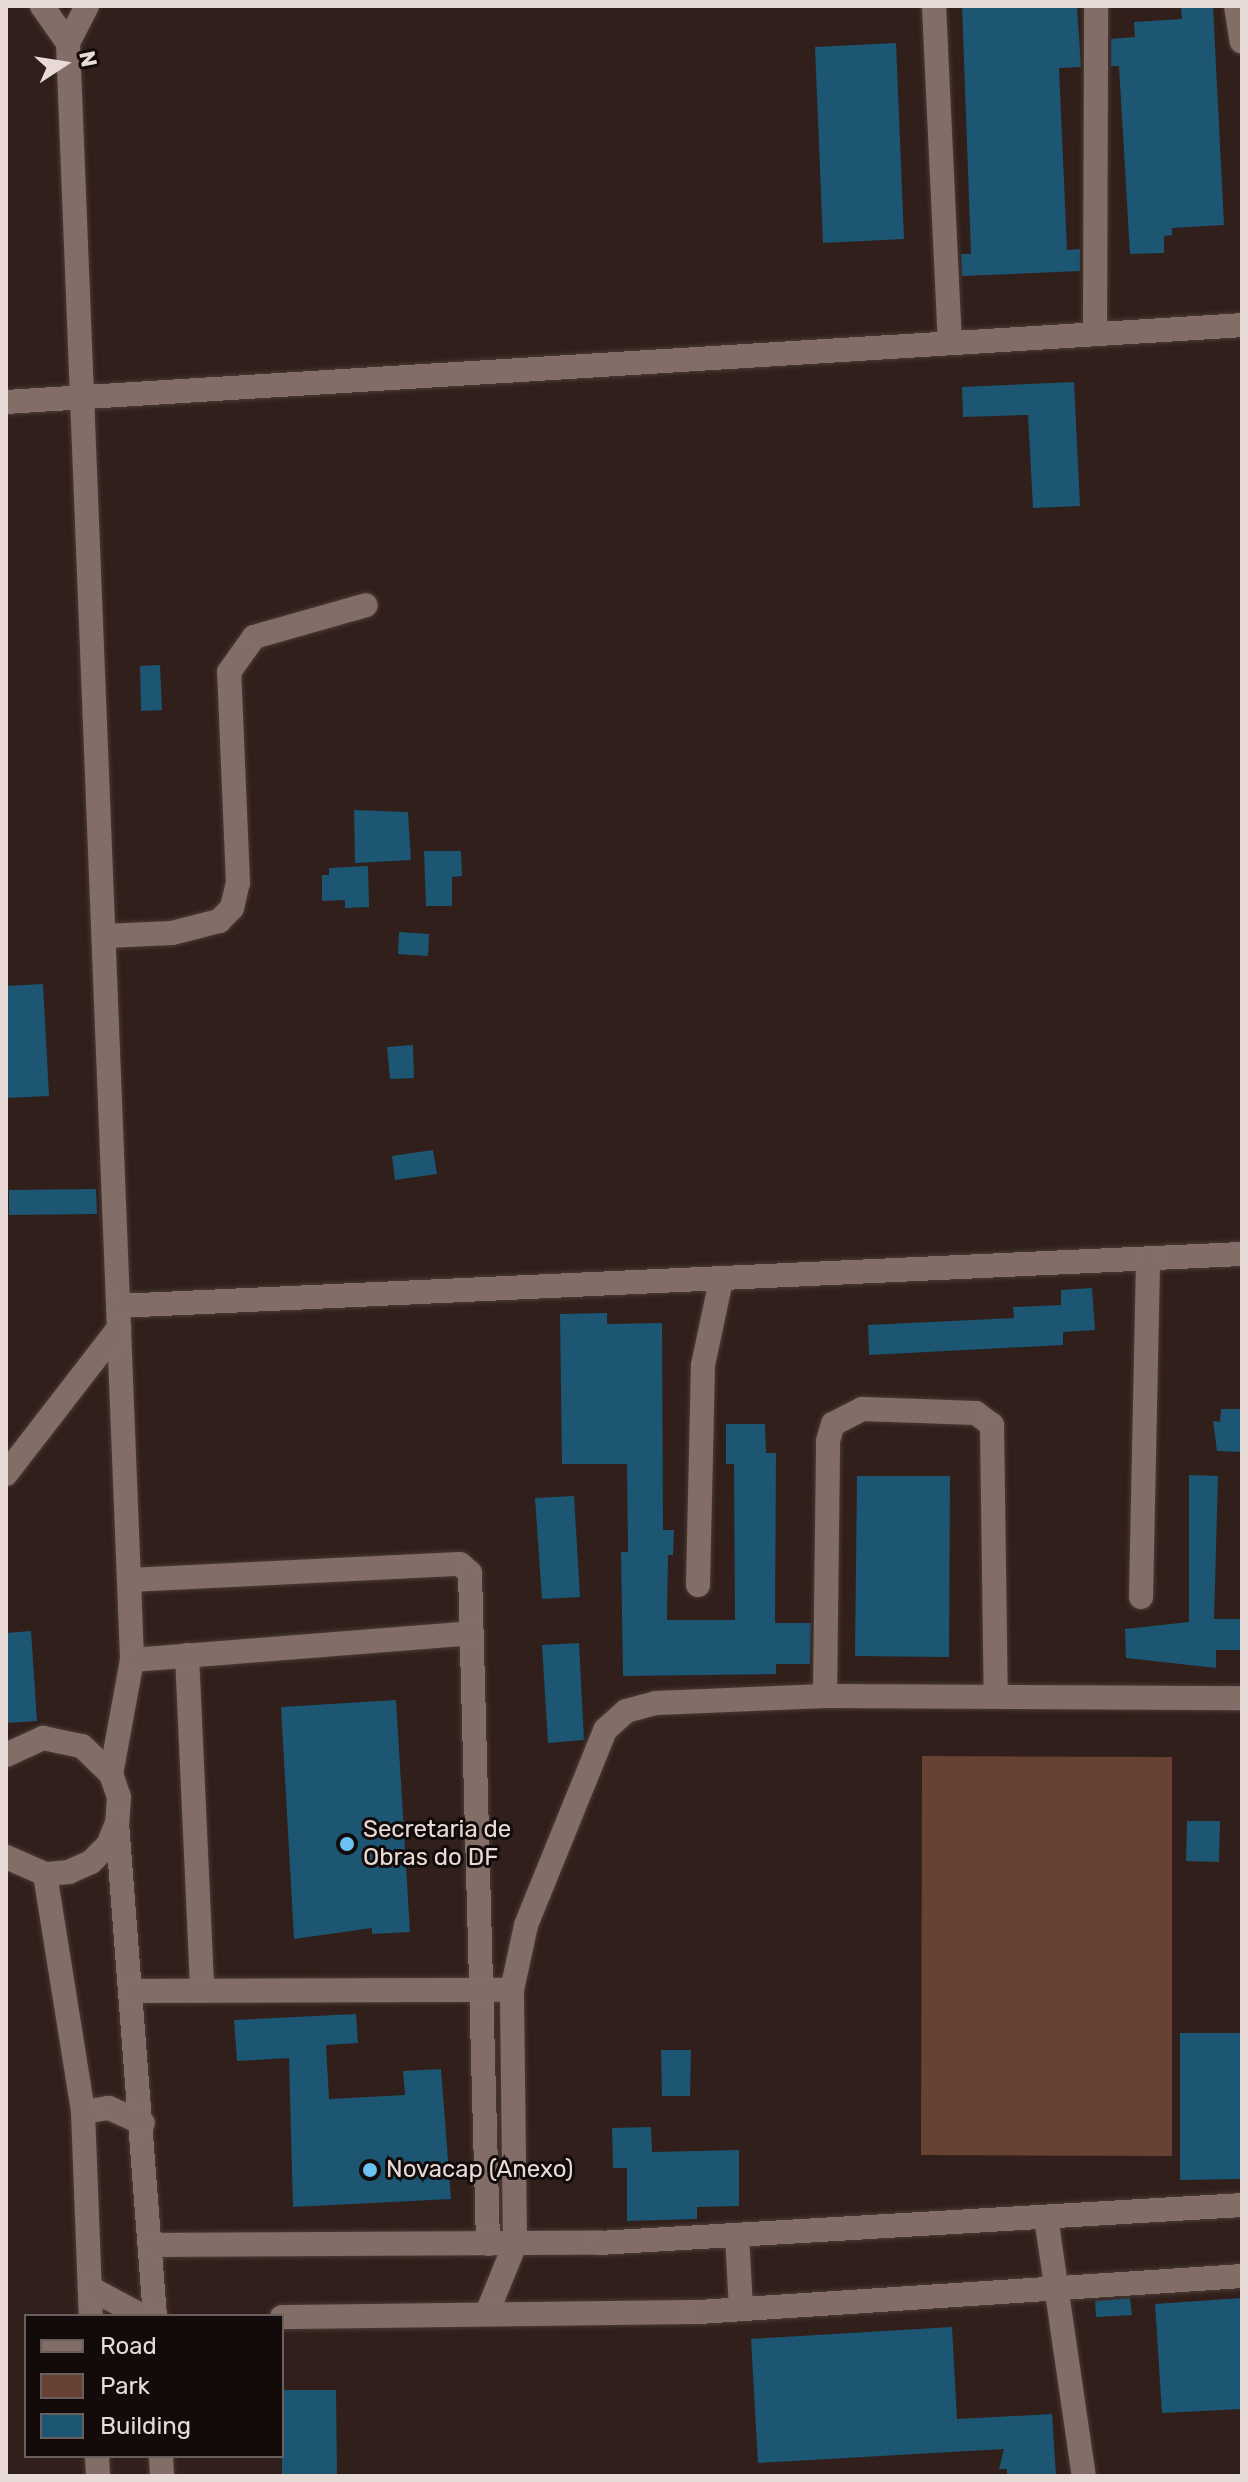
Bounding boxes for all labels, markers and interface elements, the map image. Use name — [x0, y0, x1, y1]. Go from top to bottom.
north arrow — [24, 24, 104, 104]
text: N — [73, 48, 103, 69]
place label: Secretaria de Obras do DF — [363, 1816, 511, 1872]
marker: Secretaria de Obras do DF — [338, 1835, 356, 1853]
place label: Novacap (Anexo) — [386, 2156, 573, 2184]
marker: Novacap (Anexo) — [361, 2161, 379, 2179]
legend — [24, 2314, 284, 2458]
text: Road — [100, 2332, 157, 2360]
text: Park — [100, 2372, 150, 2400]
text: Building — [100, 2412, 191, 2440]

